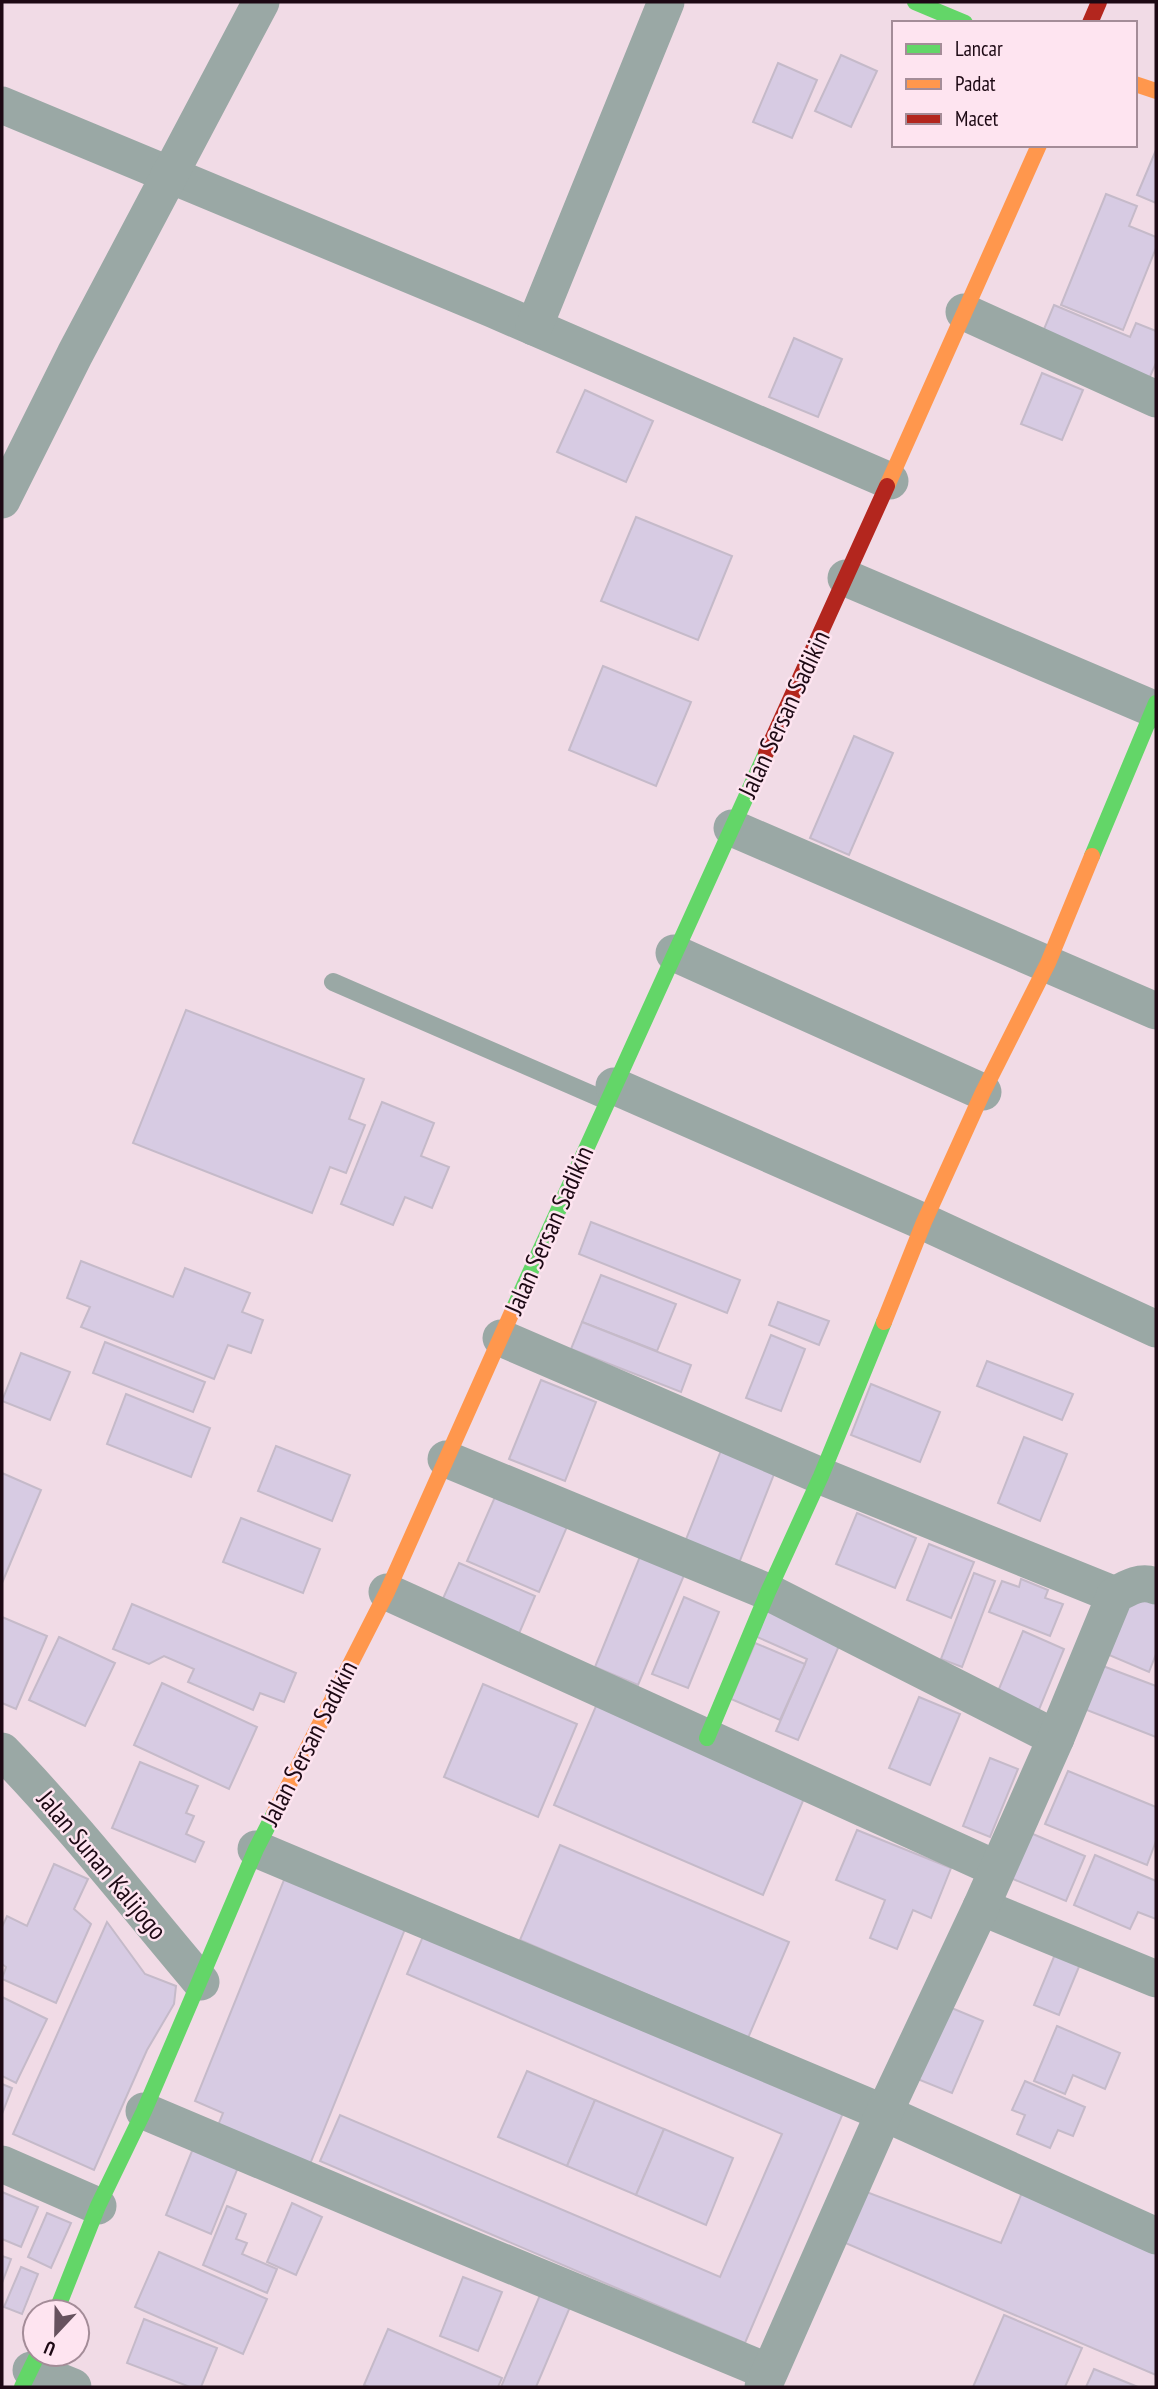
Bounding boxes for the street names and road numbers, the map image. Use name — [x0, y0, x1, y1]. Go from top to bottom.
street label: Jalan Sersan Sadikin — [730, 625, 837, 804]
street label: Jalan Sersan Sadikin — [496, 1141, 600, 1320]
street label: Jalan Sersan Sadikin — [252, 1655, 364, 1832]
street label: Jalan Sunan Kalijogo — [30, 1782, 174, 1946]

